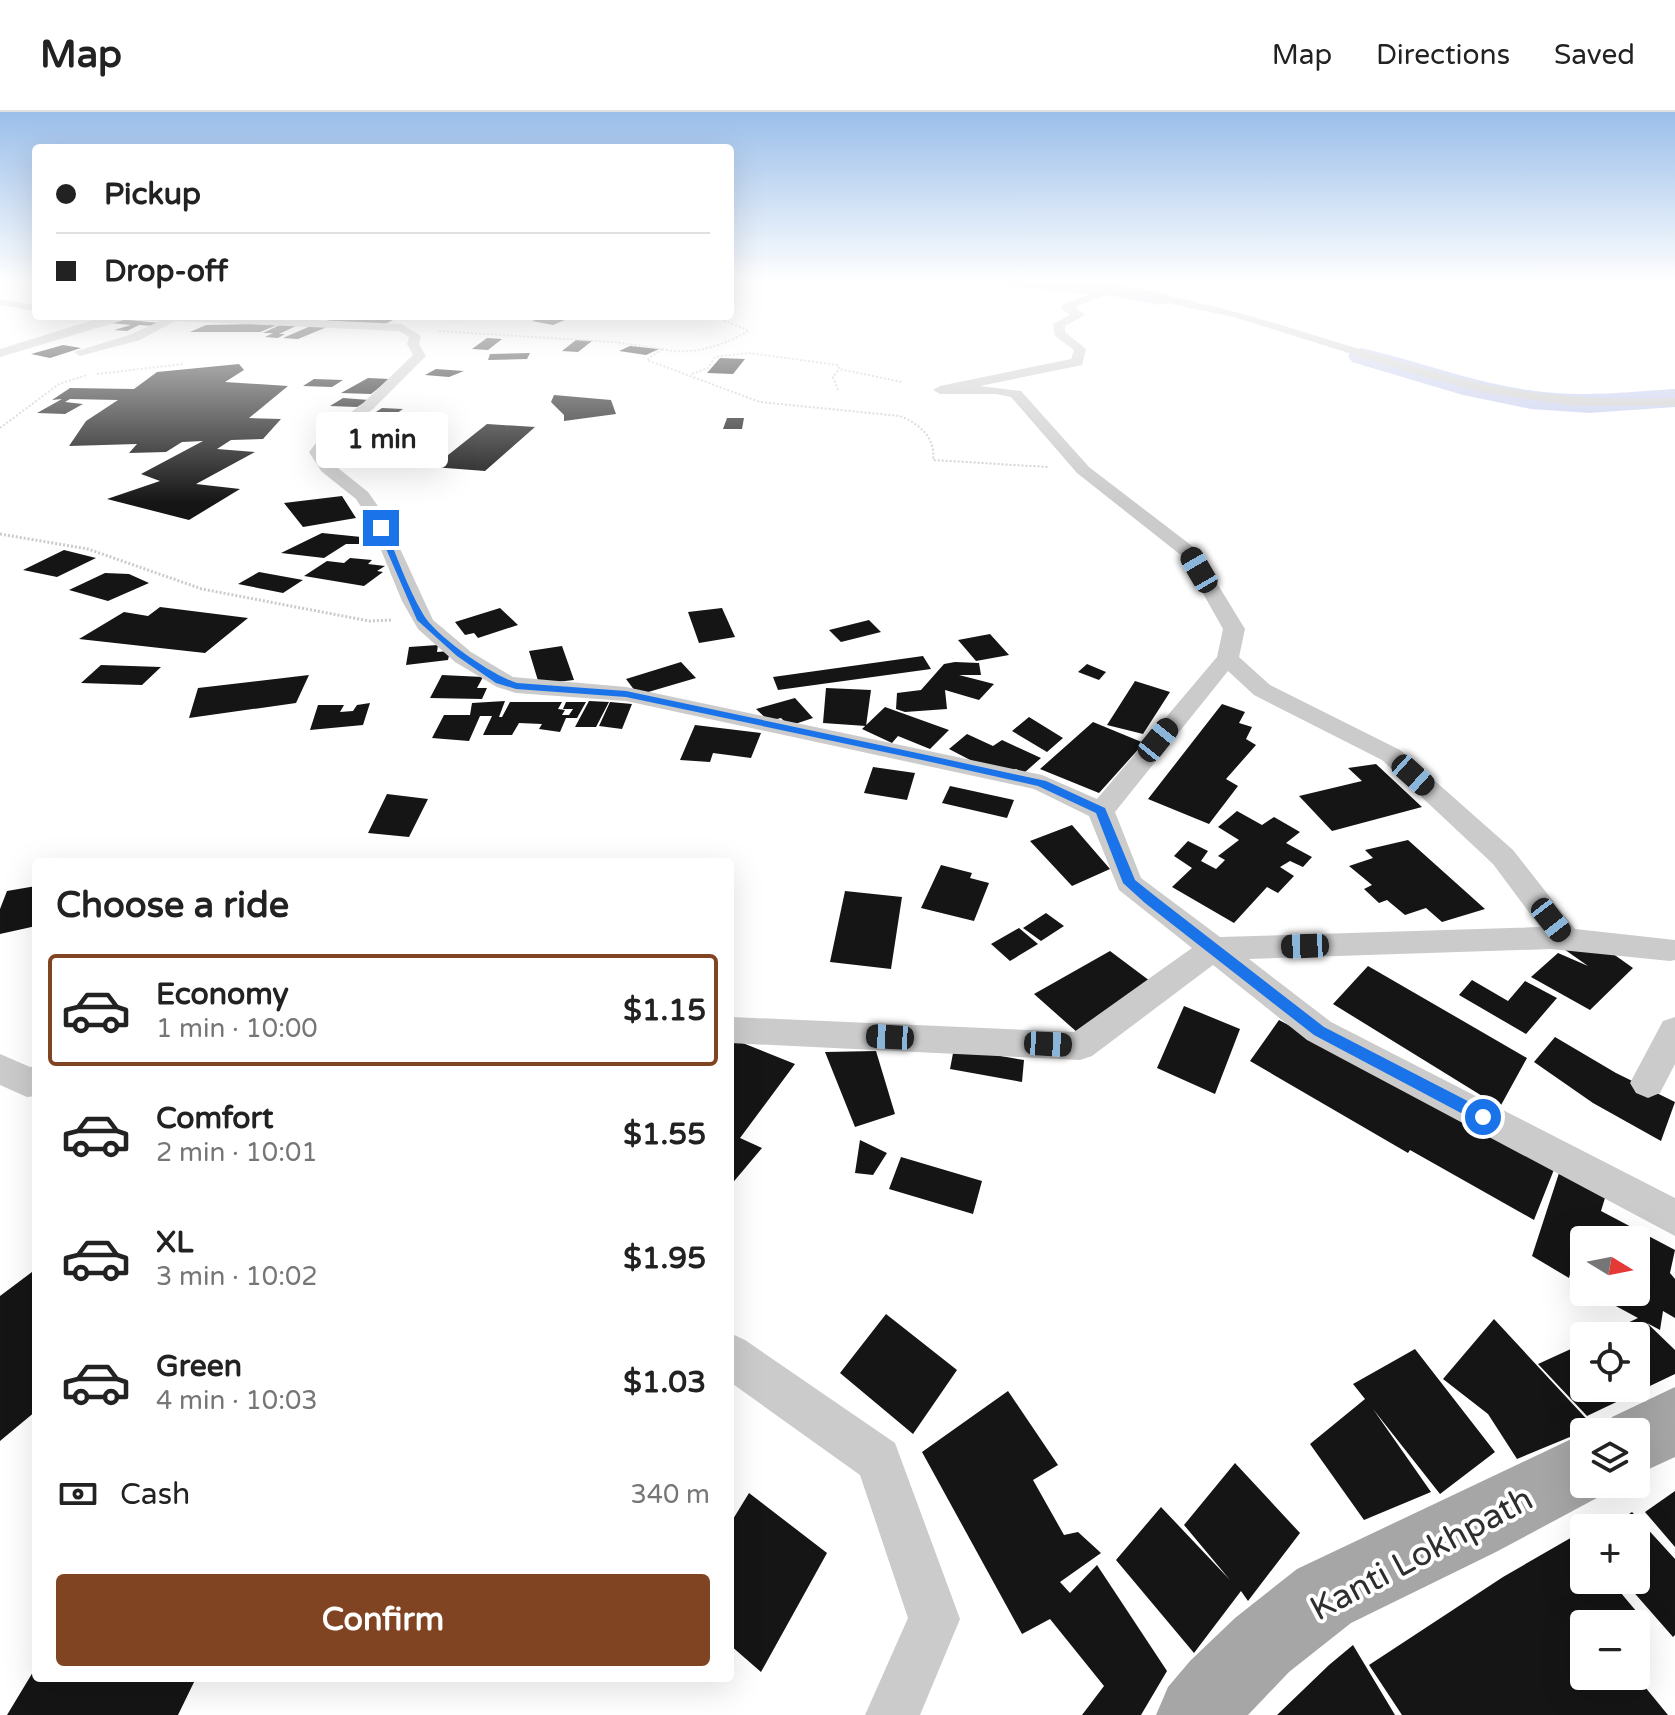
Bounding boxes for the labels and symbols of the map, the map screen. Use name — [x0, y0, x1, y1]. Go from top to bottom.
callout: 1 min — [315, 412, 447, 468]
route end — [363, 510, 399, 546]
car — [1177, 543, 1221, 597]
car — [1134, 714, 1182, 766]
car — [1387, 750, 1439, 800]
car — [1527, 894, 1575, 946]
car — [1281, 933, 1329, 959]
car — [865, 1024, 915, 1050]
car — [1023, 1031, 1073, 1057]
route start — [1465, 1099, 1501, 1135]
north arrow — [1570, 1226, 1650, 1306]
street label: Kanti Lokhpath — [1304, 1479, 1540, 1630]

